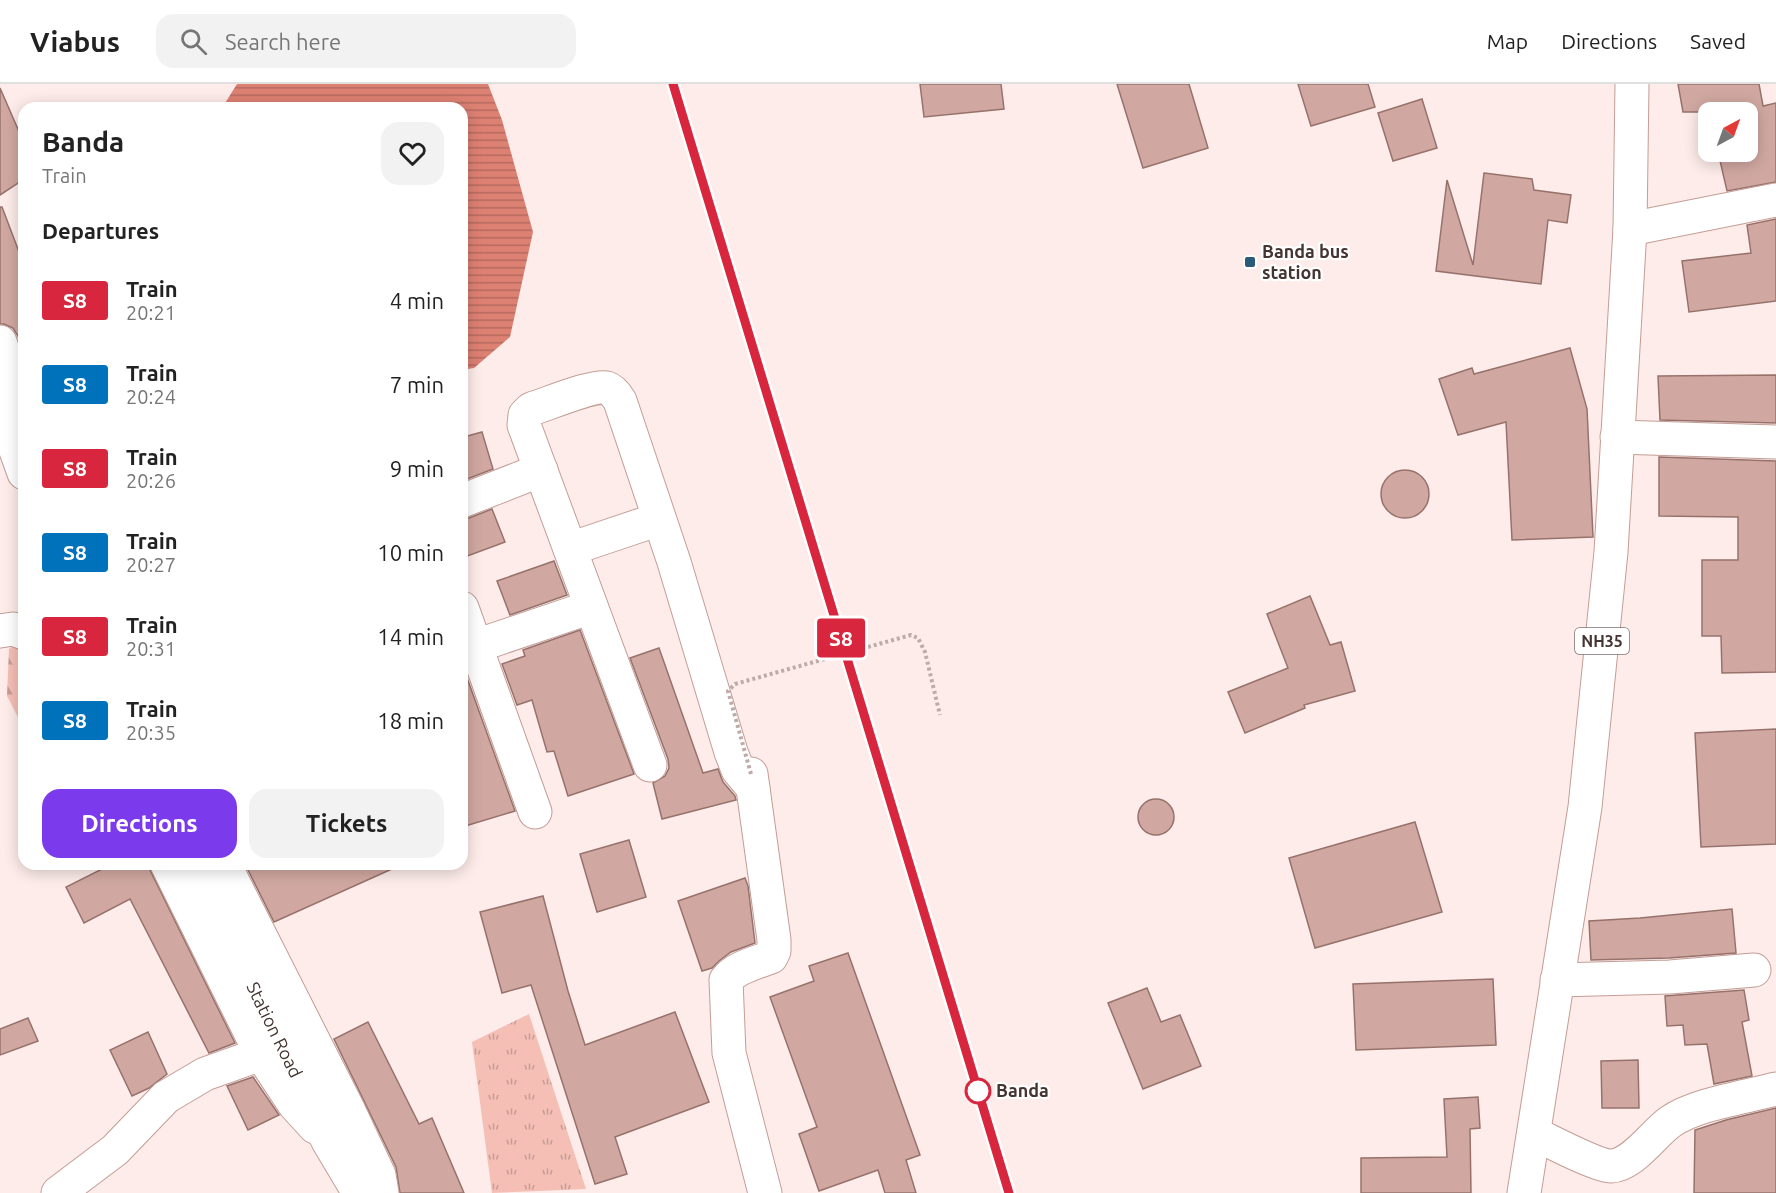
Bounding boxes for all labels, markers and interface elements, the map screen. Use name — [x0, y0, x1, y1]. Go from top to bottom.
search box — [156, 14, 576, 68]
icon: search — [177, 25, 210, 58]
text: Viabus — [30, 26, 120, 57]
text: Search here — [225, 29, 341, 54]
text: Map — [1487, 29, 1528, 53]
text: Directions — [1561, 29, 1657, 53]
text: Saved — [1690, 29, 1746, 53]
north arrow — [1698, 102, 1758, 162]
map controls — [1698, 102, 1758, 162]
button: heart — [381, 122, 444, 185]
text: Banda — [42, 126, 124, 157]
text: Train — [42, 164, 87, 187]
text: Departures — [42, 218, 159, 243]
place label: Banda bus station — [1262, 241, 1349, 282]
marker: Banda bus station — [1243, 255, 1257, 269]
text: Train — [126, 276, 178, 301]
text: S8 — [63, 288, 87, 312]
text: 4 min — [390, 288, 444, 313]
text: 20:21 — [126, 301, 176, 324]
text: Train — [126, 360, 178, 385]
text: S8 — [63, 372, 87, 396]
text: 7 min — [390, 372, 444, 397]
text: 20:24 — [126, 385, 176, 408]
text: Train — [126, 444, 178, 469]
text: S8 — [63, 456, 87, 480]
text: 9 min — [390, 456, 444, 481]
text: 20:26 — [126, 469, 176, 492]
text: Train — [126, 528, 178, 553]
text: S8 — [63, 540, 87, 564]
text: 10 min — [377, 540, 444, 565]
text: 20:27 — [126, 553, 176, 576]
text: Train — [126, 612, 178, 637]
line badge: S8 — [814, 618, 868, 658]
text: S8 — [63, 624, 87, 648]
text: 14 min — [377, 624, 444, 649]
text: S8 — [829, 626, 853, 650]
road number: NH35 — [1575, 628, 1629, 654]
text: 20:31 — [126, 637, 176, 660]
text: Train — [126, 696, 178, 721]
text: S8 — [63, 708, 87, 732]
text: 18 min — [377, 708, 444, 733]
text: 20:35 — [126, 721, 176, 744]
button: Directions — [42, 789, 237, 858]
button: Tickets — [249, 789, 444, 858]
street label: Station Road — [243, 979, 307, 1081]
marker: Banda — [965, 1078, 991, 1104]
place label: Banda — [996, 1080, 1049, 1100]

